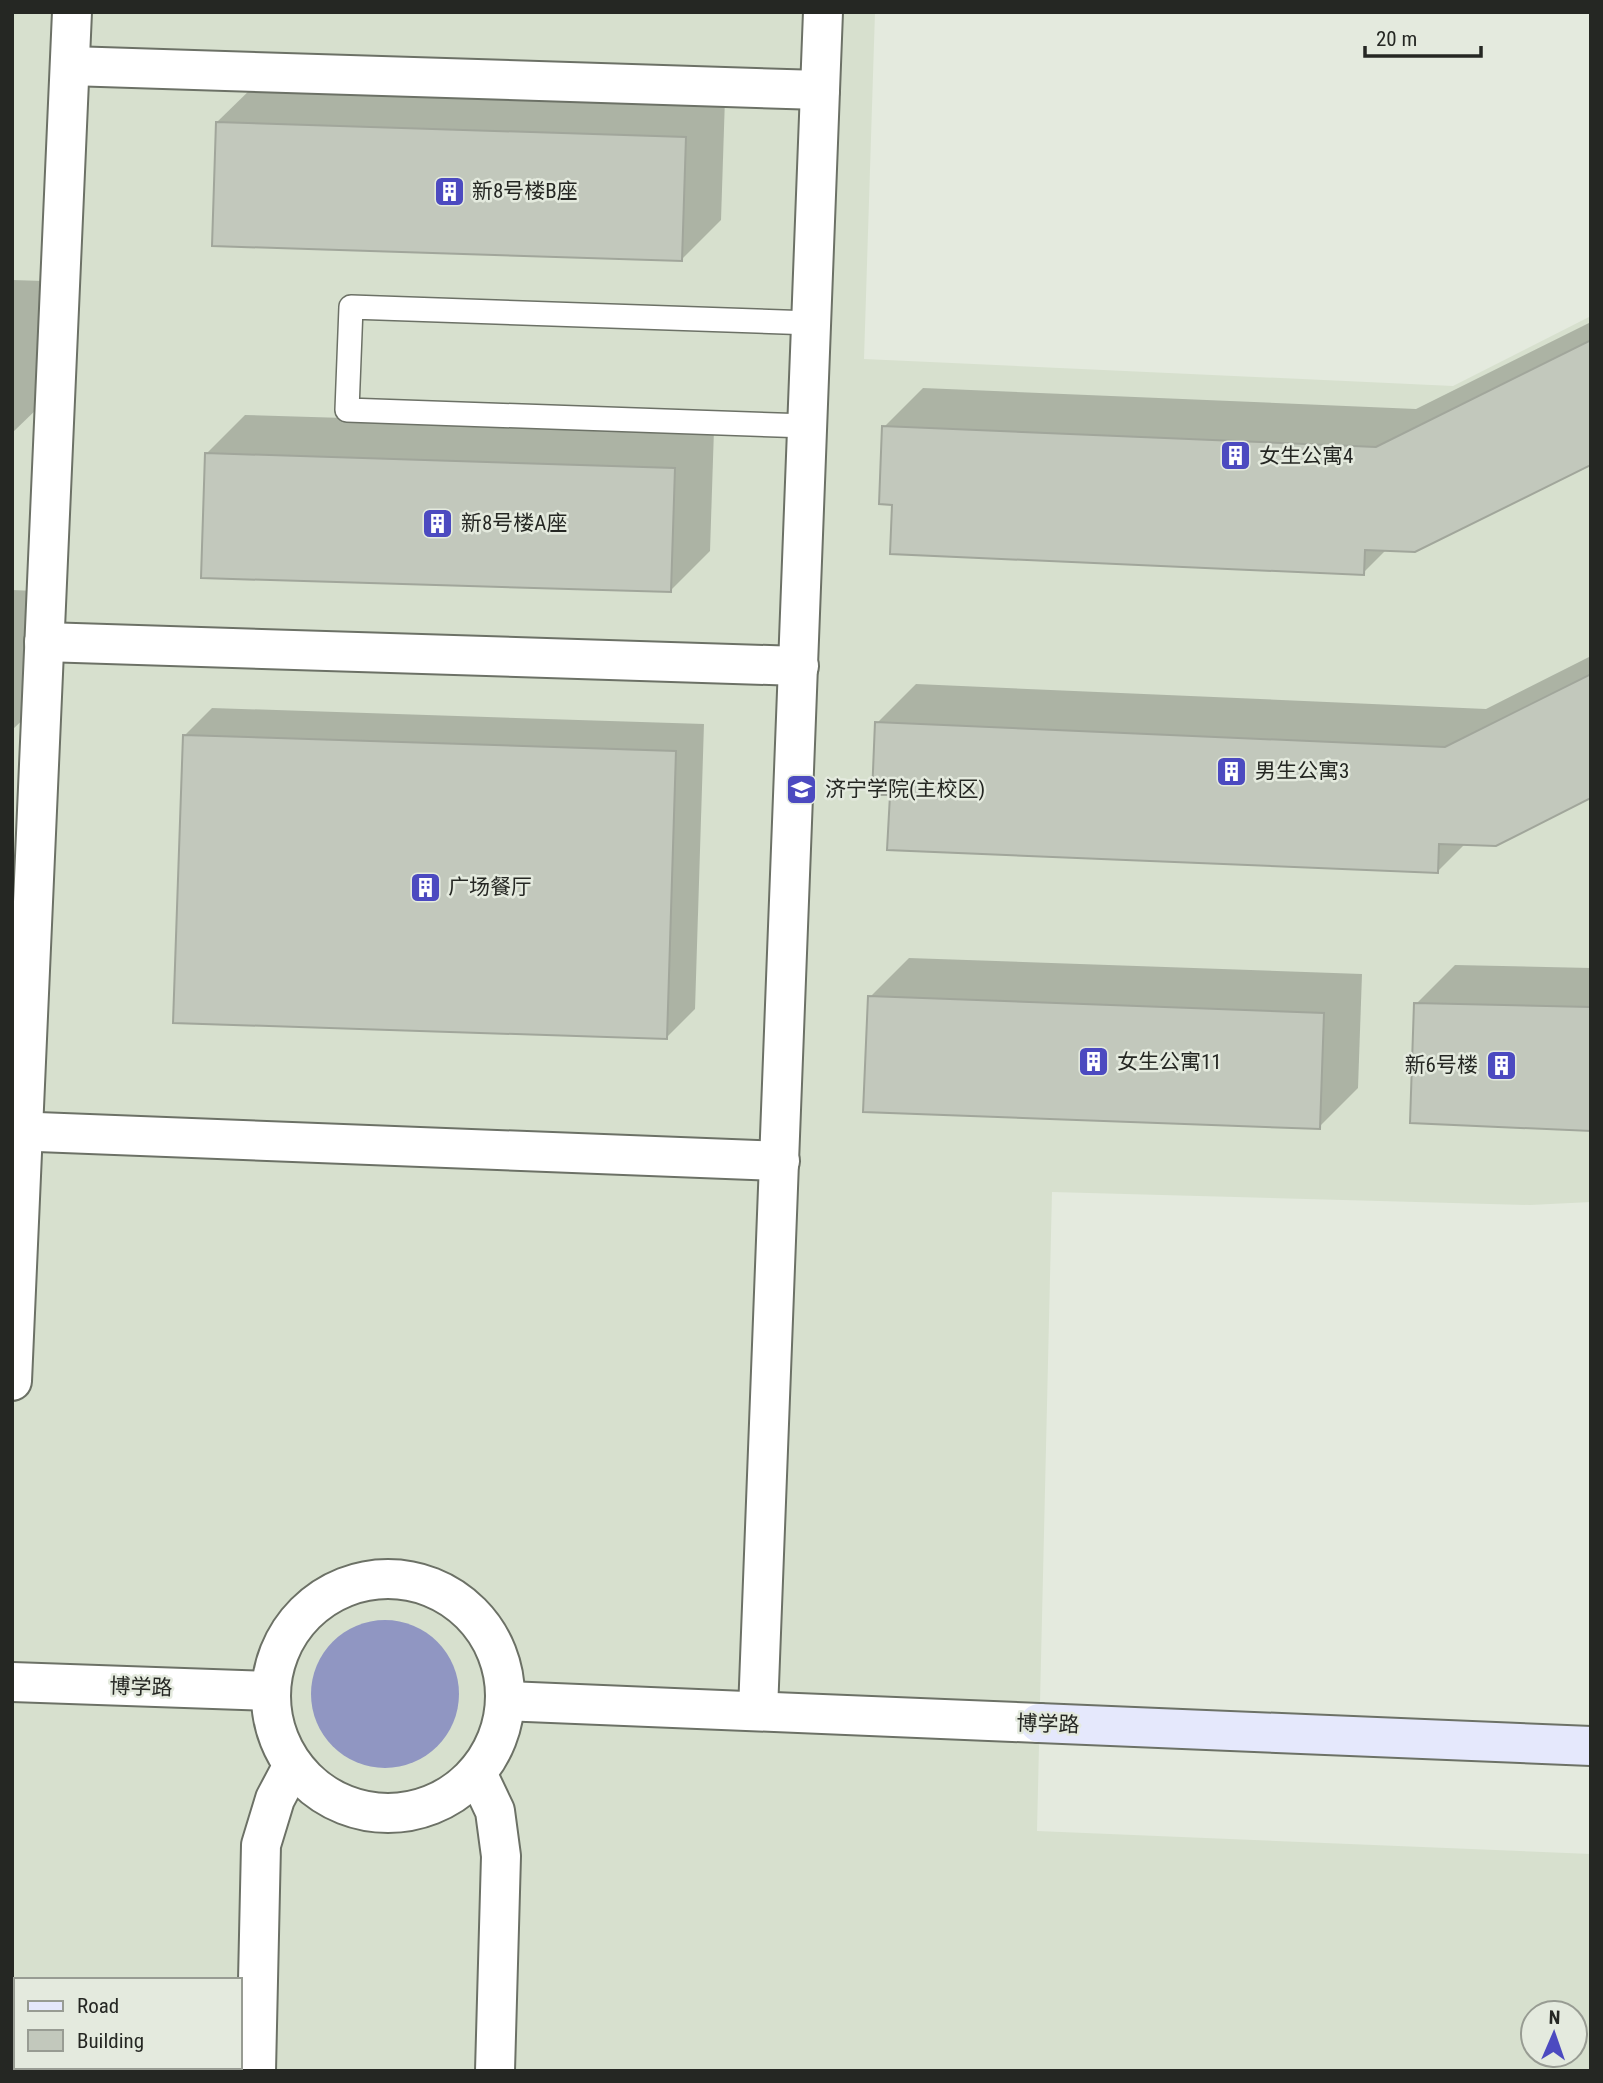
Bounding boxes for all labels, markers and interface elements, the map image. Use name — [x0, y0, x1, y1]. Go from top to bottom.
scale bar — [1365, 14, 1480, 58]
text: 20 m — [1376, 27, 1417, 51]
building icon: 新8号楼B座 — [432, 174, 466, 208]
place label: 新8号楼B座 — [472, 179, 578, 203]
building icon: 女生公寓4 — [1219, 439, 1253, 473]
place label: 女生公寓4 — [1259, 444, 1353, 468]
building icon: 新8号楼A座 — [421, 506, 455, 540]
place label: 新8号楼A座 — [461, 511, 567, 535]
building icon: 男生公寓3 — [1215, 754, 1249, 788]
place label: 男生公寓3 — [1255, 759, 1349, 783]
school or university icon: 济宁学院(主校区) — [785, 772, 819, 806]
place label: 济宁学院(主校区) — [825, 777, 985, 801]
building icon: 广场餐厅 — [408, 870, 442, 904]
place label: 广场餐厅 — [448, 875, 532, 899]
building icon: 女生公寓11 — [1077, 1045, 1111, 1079]
building icon: 新6号楼 — [1484, 1048, 1518, 1082]
place label: 女生公寓11 — [1117, 1050, 1222, 1074]
place label: 新6号楼 — [1405, 1053, 1478, 1077]
street label: 博学路 — [109, 1674, 173, 1700]
street label: 博学路 — [1016, 1711, 1080, 1737]
legend — [14, 1978, 242, 2069]
text: Road — [77, 1994, 119, 2018]
north arrow — [1519, 1999, 1589, 2069]
text: N — [1548, 2006, 1561, 2029]
text: Building — [77, 2029, 144, 2053]

